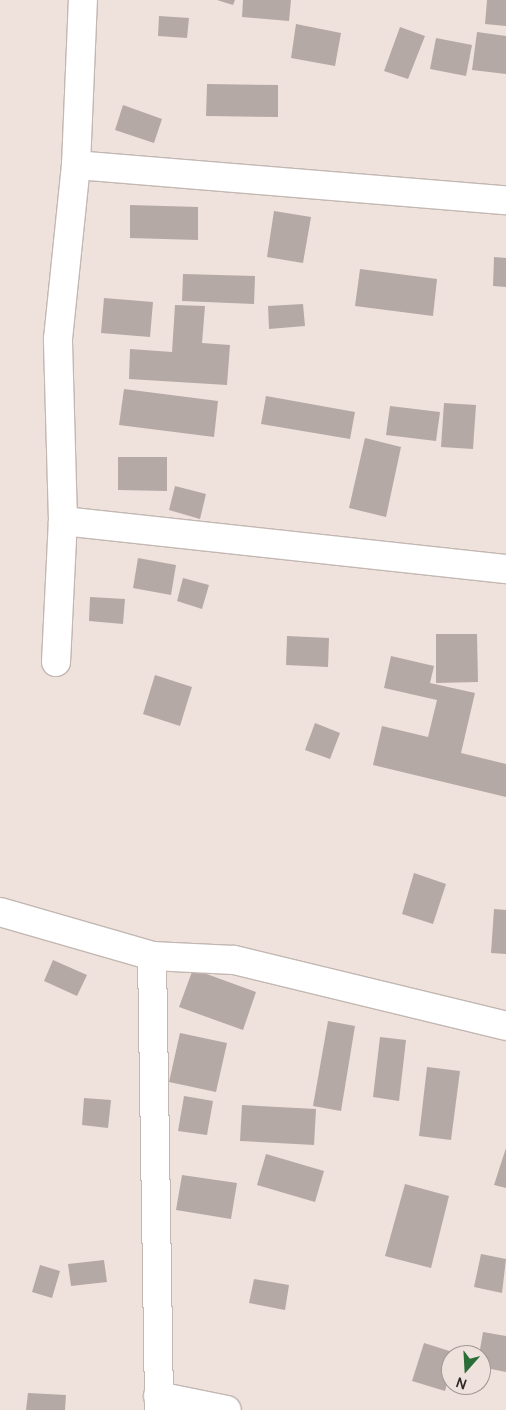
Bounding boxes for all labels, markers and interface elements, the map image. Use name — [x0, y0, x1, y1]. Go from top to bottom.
north arrow — [441, 1345, 491, 1395]
text: N — [453, 1373, 469, 1394]

